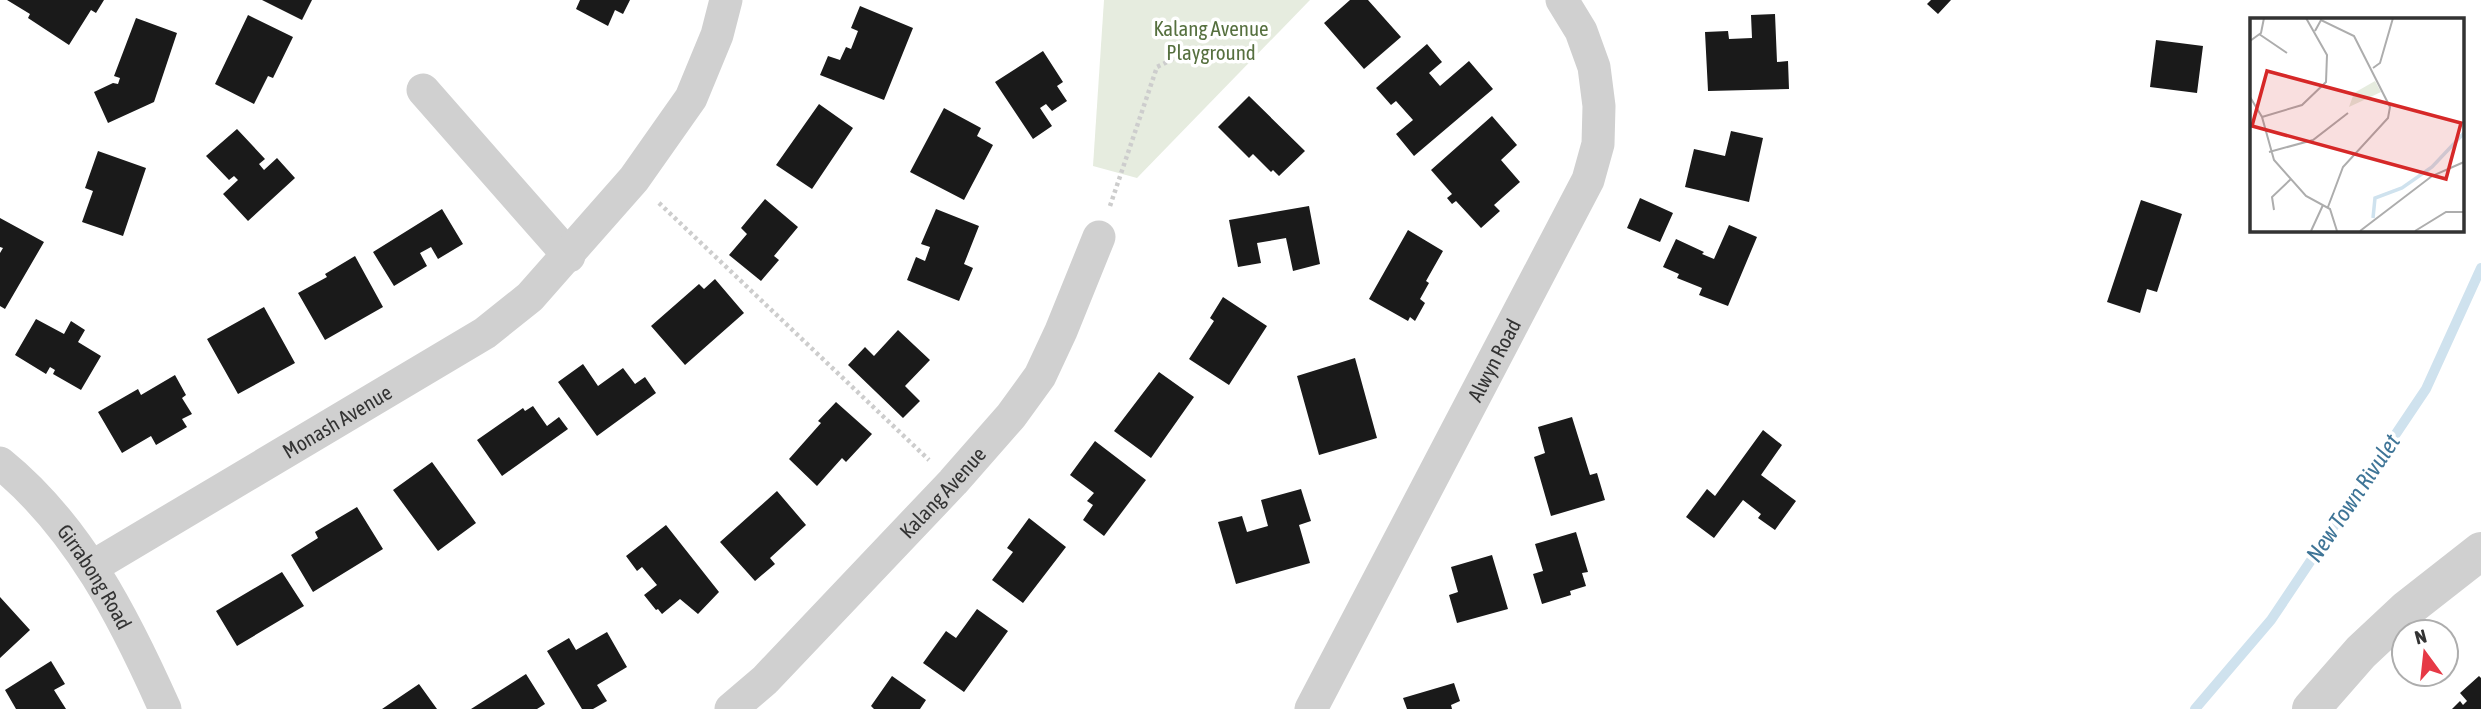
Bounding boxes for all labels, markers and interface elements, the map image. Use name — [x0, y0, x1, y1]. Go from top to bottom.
park label: Kalang Avenue Playground — [1153, 16, 1269, 64]
inset map — [2250, 18, 2464, 231]
street label: Alwyn Road — [1462, 315, 1525, 405]
street label: Monash Avenue — [278, 380, 396, 463]
water label: New Town Rivulet — [2301, 429, 2405, 567]
street label: Kalang Avenue — [894, 442, 990, 543]
street label: Girrabong Road — [53, 519, 137, 633]
north arrow — [2390, 618, 2460, 688]
text: N — [2412, 625, 2429, 649]

